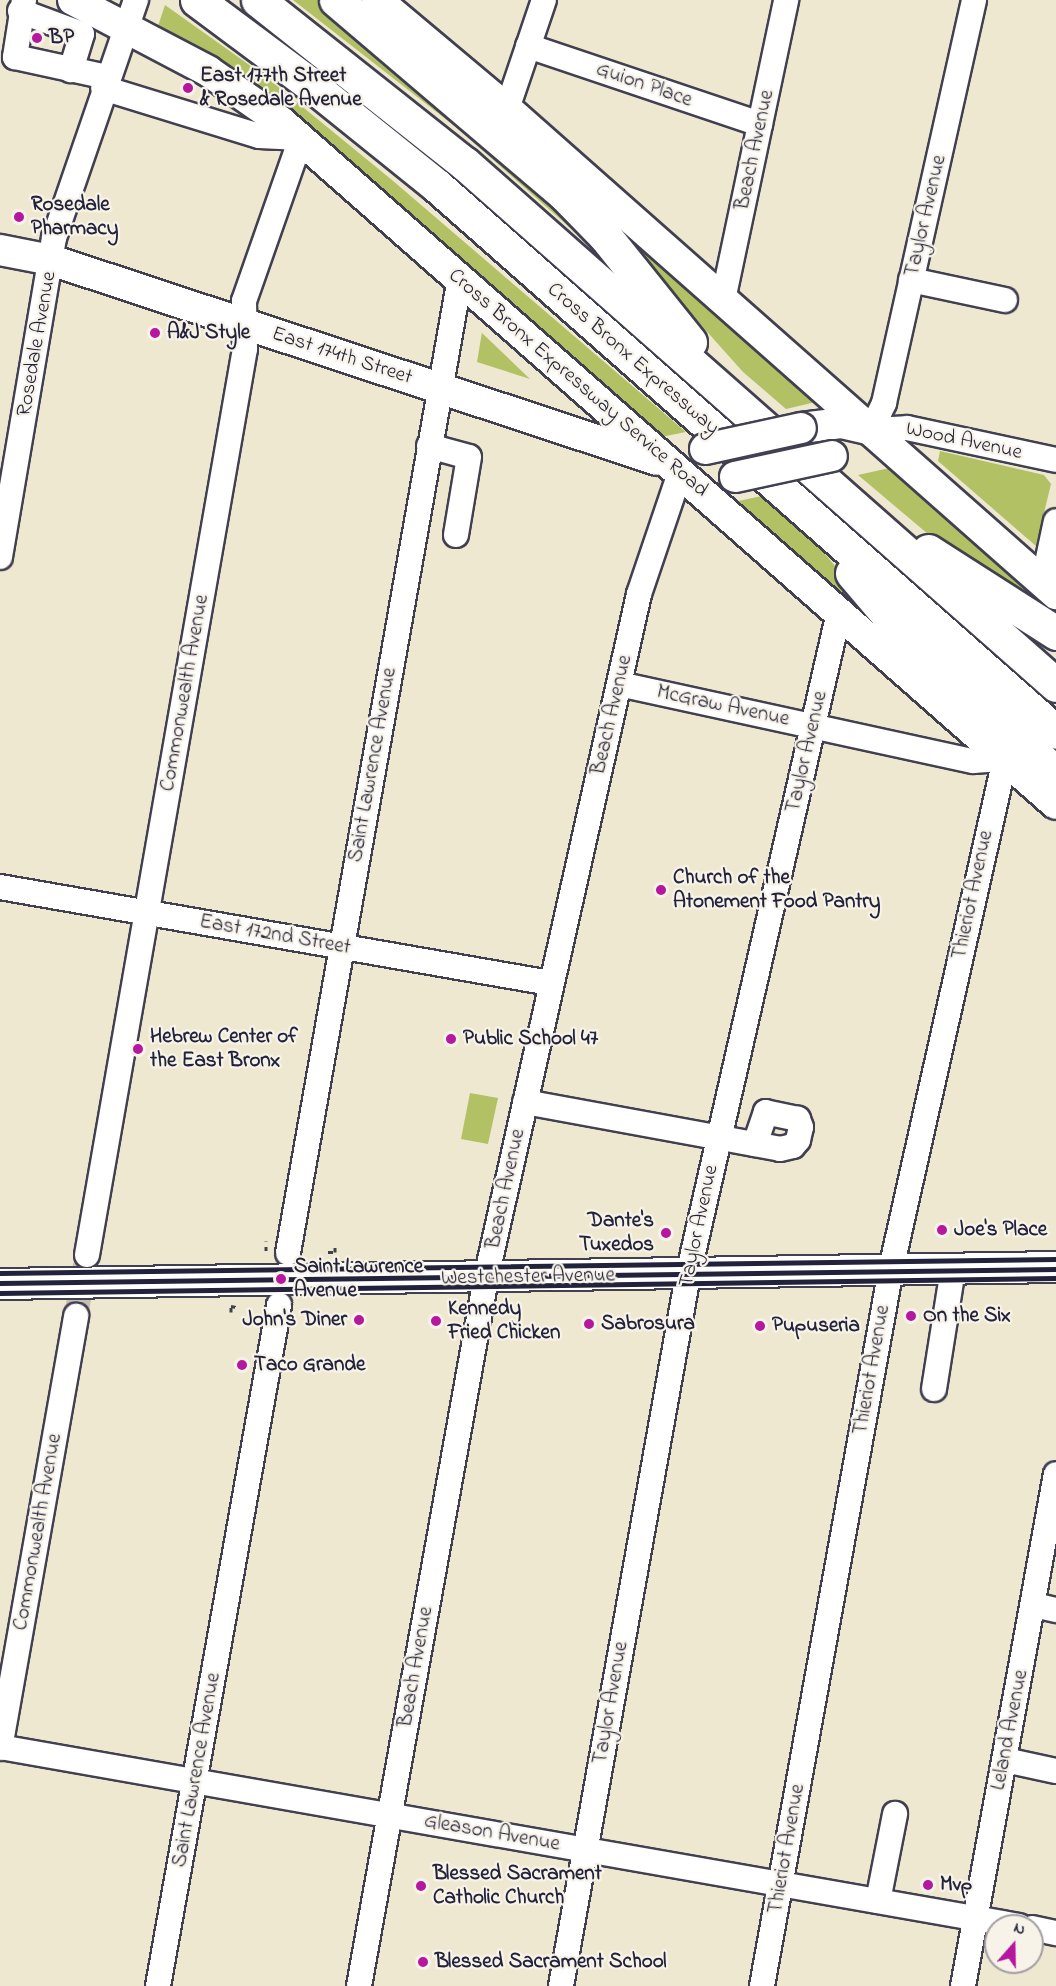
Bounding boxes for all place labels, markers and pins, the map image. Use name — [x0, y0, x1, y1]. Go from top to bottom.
place label: BP — [49, 25, 74, 51]
marker: BP — [30, 31, 44, 45]
place label: East 177th Street & Rosedale Avenue — [200, 63, 362, 113]
marker: East 177th Street & Rosedale Avenue — [181, 81, 195, 95]
place label: Rosedale Pharmacy — [31, 192, 118, 242]
marker: Rosedale Pharmacy — [12, 210, 26, 224]
place label: A&J Style — [167, 320, 250, 346]
marker: A&J Style — [148, 326, 162, 340]
place label: Church of the Atonement Food Pantry — [673, 865, 880, 915]
marker: Church of the Atonement Food Pantry — [654, 883, 668, 897]
place label: Hebrew Center of the East Bronx — [150, 1024, 298, 1074]
place label: Public School 47 — [463, 1026, 598, 1052]
marker: Public School 47 — [444, 1032, 458, 1046]
marker: Hebrew Center of the East Bronx — [131, 1042, 145, 1056]
place label: Dante's Tuxedos — [579, 1208, 654, 1258]
place label: Joe's Place — [954, 1217, 1047, 1243]
marker: Joe's Place — [935, 1223, 949, 1237]
marker: Dante's Tuxedos — [659, 1226, 673, 1240]
place label: Saint Lawrence Avenue — [294, 1254, 423, 1304]
marker: Saint Lawrence Avenue — [272, 1270, 290, 1288]
place label: Kennedy Fried Chicken — [448, 1296, 560, 1346]
place label: On the Six — [923, 1303, 1011, 1329]
place label: John's Diner — [243, 1307, 347, 1333]
marker: On the Six — [904, 1309, 918, 1323]
place label: Sabrosura — [601, 1311, 695, 1337]
marker: John's Diner — [352, 1313, 366, 1327]
place label: Pupuseria — [772, 1313, 860, 1339]
marker: Kennedy Fried Chicken — [429, 1314, 443, 1328]
marker: Sabrosura — [582, 1317, 596, 1331]
marker: Pupuseria — [753, 1319, 767, 1333]
place label: Taco Grande — [254, 1352, 365, 1378]
marker: Taco Grande — [235, 1358, 249, 1372]
place label: Blessed Sacrament Catholic Church — [433, 1861, 602, 1911]
place label: Mvp — [940, 1872, 972, 1898]
marker: Mvp — [921, 1878, 935, 1892]
marker: Blessed Sacrament Catholic Church — [414, 1879, 428, 1893]
place label: Blessed Sacrament School — [435, 1949, 667, 1975]
marker: Blessed Sacrament School — [416, 1955, 430, 1969]

